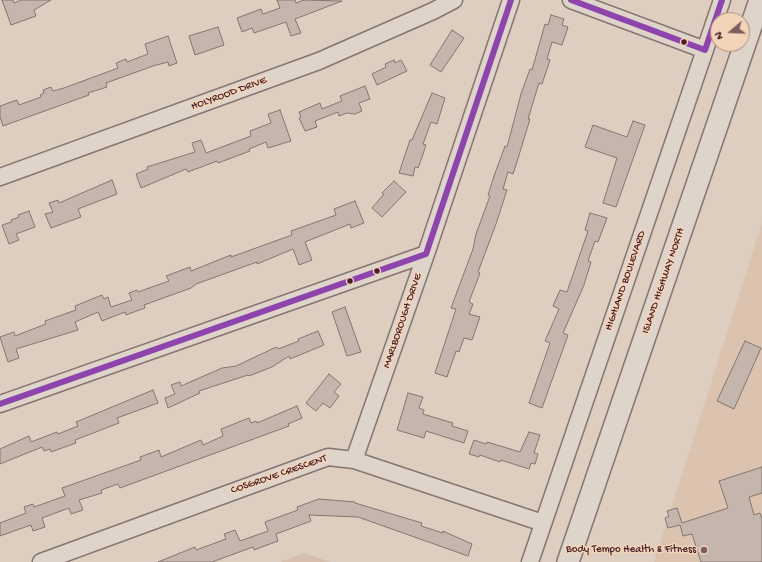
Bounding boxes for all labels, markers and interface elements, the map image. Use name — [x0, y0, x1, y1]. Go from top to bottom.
north arrow — [710, 12, 750, 52]
text: N — [713, 30, 726, 41]
unlabelled marker — [679, 37, 689, 47]
street label: HOLYROOD DRIVE — [189, 74, 269, 114]
street label: ISLAND HIGHWAY NORTH — [640, 226, 688, 336]
street label: HIGHLAND BOULEVARD — [603, 229, 649, 333]
unlabelled marker — [372, 266, 382, 276]
street label: MARLBOROUGH DRIVE — [381, 272, 425, 370]
unlabelled marker — [345, 276, 355, 286]
street label: COSGROVE CRESCENT — [229, 452, 329, 498]
place label: Body Tempo Health & Fitness — [566, 543, 696, 557]
marker: Body Tempo Health & Fitness — [699, 545, 709, 555]

